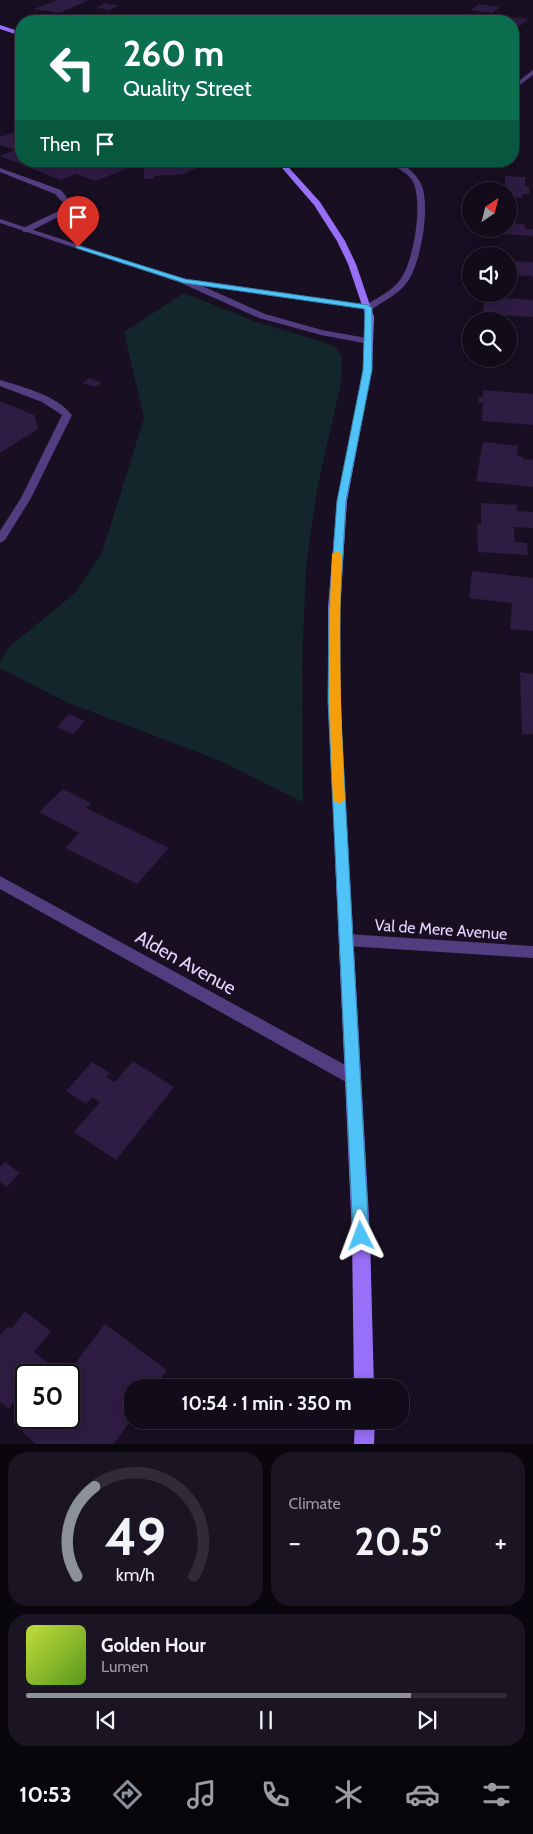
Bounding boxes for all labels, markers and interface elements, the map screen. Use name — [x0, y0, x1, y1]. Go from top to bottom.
text: 260 m — [123, 32, 224, 75]
icon: left — [40, 35, 105, 100]
text: Quality Street — [123, 75, 252, 102]
icon: arrive — [91, 130, 119, 158]
text: Then — [40, 133, 81, 156]
north arrow — [462, 182, 518, 238]
map controls — [462, 182, 517, 367]
pin — [57, 196, 99, 247]
icon: arrive — [64, 203, 92, 231]
button: sound — [462, 247, 517, 302]
button: search — [462, 312, 517, 367]
street label: Val de Mere Avenue — [374, 915, 508, 944]
street label: Alden Avenue — [131, 925, 240, 1000]
position arrow — [334, 1209, 386, 1261]
speed limit sign: 50 — [15, 1364, 80, 1429]
text: 10:54 · 1 min · 350 m — [181, 1392, 352, 1415]
text: Climate — [289, 1494, 341, 1513]
text: 49 — [104, 1505, 166, 1568]
text: 20.5° — [355, 1518, 441, 1565]
text: − — [289, 1525, 301, 1559]
text: + — [495, 1525, 507, 1559]
text: km/h — [116, 1564, 155, 1585]
text: Golden Hour — [101, 1634, 206, 1657]
text: Lumen — [101, 1657, 148, 1676]
icon: previous — [92, 1706, 120, 1734]
icon: pause — [252, 1706, 280, 1734]
icon: next — [413, 1706, 441, 1734]
icon: directions — [110, 1777, 145, 1812]
icon: music — [184, 1777, 219, 1812]
icon: phone — [258, 1777, 293, 1812]
icon: climate — [331, 1777, 366, 1812]
icon: car — [405, 1777, 440, 1812]
icon: filters — [479, 1777, 514, 1812]
text: 10:53 — [19, 1781, 72, 1808]

